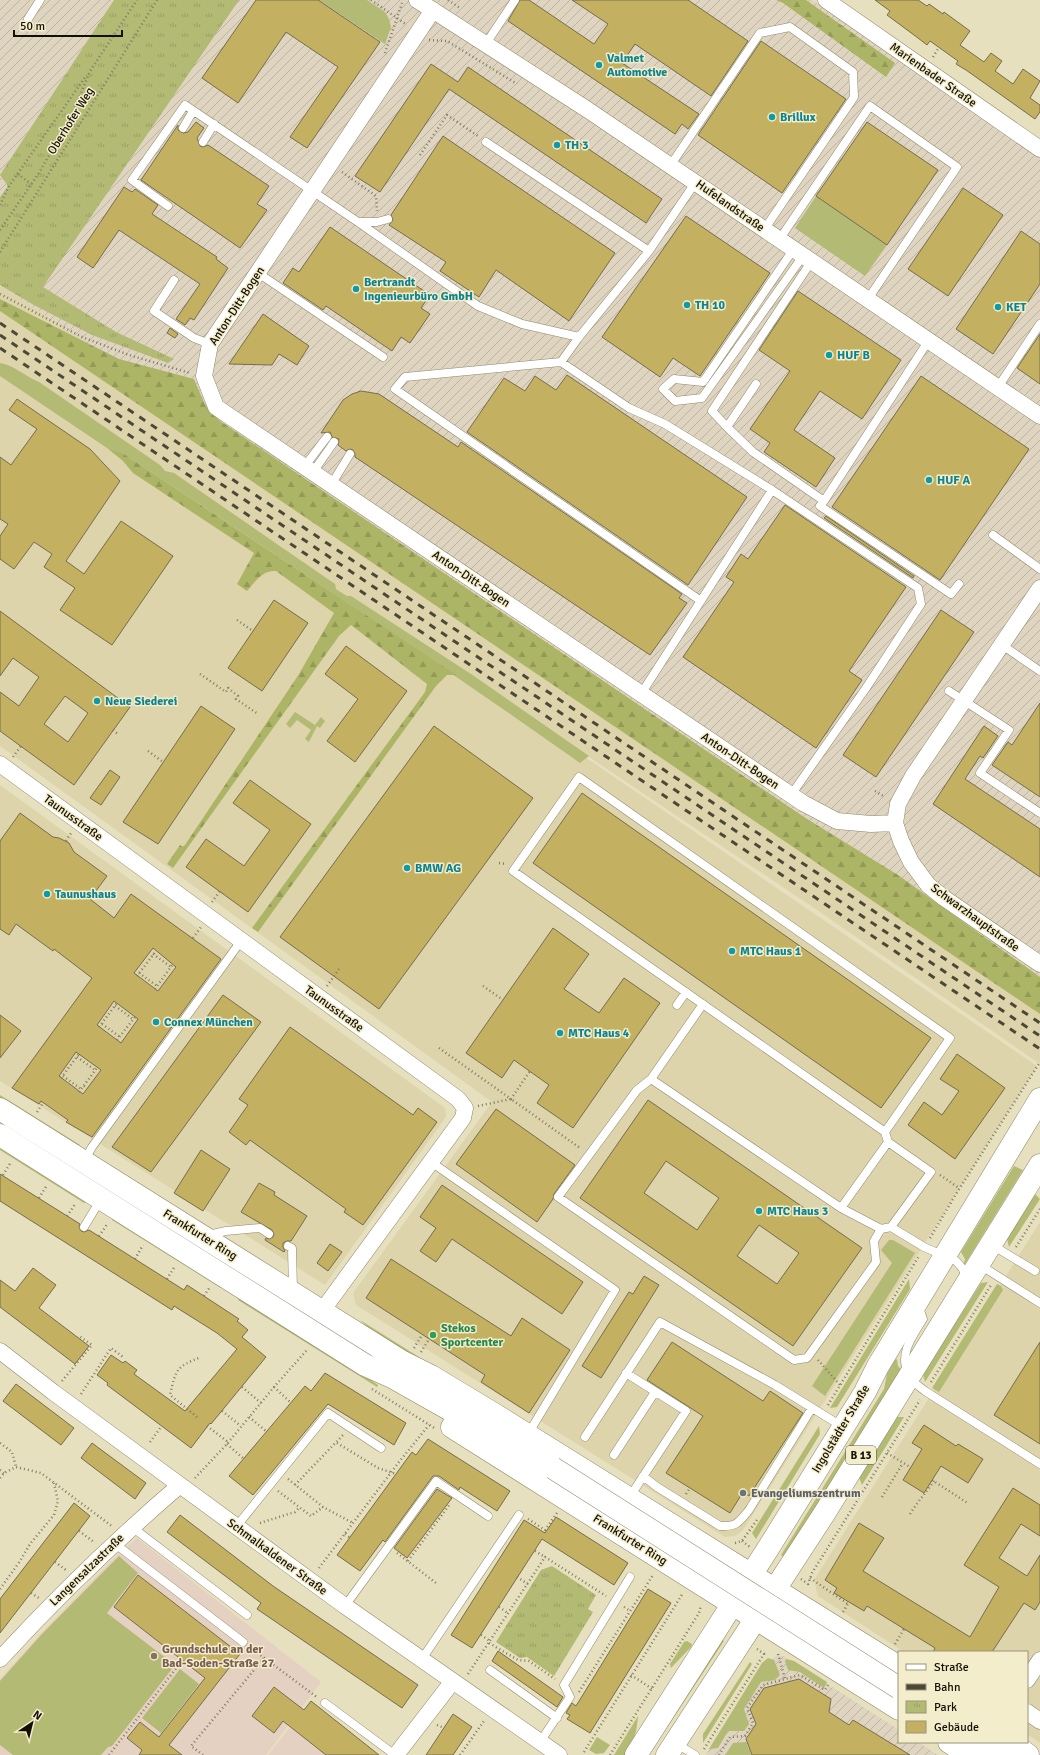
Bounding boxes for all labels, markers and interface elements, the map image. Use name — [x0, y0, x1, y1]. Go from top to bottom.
scale bar — [14, 12, 122, 38]
text: 50 m — [20, 19, 45, 34]
street label: Marienbader Straße — [887, 39, 979, 111]
place label: Valmet Automotive — [607, 51, 667, 80]
marker: Valmet Automotive — [594, 60, 604, 70]
street label: Oberhofer Weg — [44, 85, 98, 157]
place label: Brillux — [780, 110, 816, 125]
marker: Brillux — [767, 112, 777, 122]
place label: TH 3 — [565, 138, 588, 153]
marker: TH 3 — [552, 140, 562, 150]
street label: Hufelandstraße — [693, 177, 767, 235]
street label: Anton-Ditt-Bogen — [206, 264, 268, 348]
place label: Bertrandt Ingenieurbüro GmbH — [364, 275, 473, 304]
marker: Bertrandt Ingenieurbüro GmbH — [351, 284, 361, 294]
place label: TH 10 — [695, 298, 725, 313]
marker: TH 10 — [682, 300, 692, 310]
place label: KET — [1006, 300, 1027, 315]
marker: KET — [993, 302, 1003, 312]
place label: HUF B — [837, 348, 870, 363]
marker: HUF B — [824, 350, 834, 360]
place label: HUF A — [937, 473, 970, 488]
marker: HUF A — [924, 475, 934, 485]
street label: Anton-Ditt-Bogen — [429, 547, 513, 611]
place label: Neue Siederei — [105, 694, 177, 709]
marker: Neue Siederei — [92, 696, 102, 706]
street label: Anton-Ditt-Bogen — [698, 729, 782, 793]
street label: Taunusstraße — [41, 792, 105, 844]
place label: BMW AG — [415, 861, 461, 876]
marker: BMW AG — [402, 863, 412, 873]
street label: Schwarzhauptstraße — [928, 881, 1022, 955]
place label: Taunushaus — [55, 887, 117, 902]
marker: Taunushaus — [42, 889, 52, 899]
place label: MTC Haus 1 — [740, 944, 802, 959]
marker: MTC Haus 1 — [727, 946, 737, 956]
street label: Taunusstraße — [302, 983, 366, 1035]
place label: Connex München — [164, 1015, 253, 1030]
marker: Connex München — [151, 1017, 161, 1027]
place label: MTC Haus 4 — [568, 1026, 630, 1041]
marker: MTC Haus 4 — [555, 1028, 565, 1038]
place label: MTC Haus 3 — [767, 1204, 828, 1219]
street label: Frankfurter Ring — [160, 1206, 240, 1264]
marker: MTC Haus 3 — [754, 1206, 764, 1216]
place label: Stekos Sportcenter — [441, 1321, 504, 1350]
marker: Stekos Sportcenter — [428, 1330, 438, 1340]
street label: Ingolstädter Straße — [809, 1382, 873, 1476]
road number: B 13 — [846, 1446, 876, 1464]
place label: Evangeliumszentrum — [751, 1486, 861, 1501]
marker: Evangeliumszentrum — [738, 1488, 748, 1498]
street label: Frankfurter Ring — [590, 1511, 670, 1569]
street label: Schmalkaldener Straße — [224, 1516, 330, 1598]
street label: Langensalzastraße — [47, 1531, 127, 1609]
place label: Grundschule an der Bad-Soden-Straße 27 — [162, 1642, 275, 1671]
marker: Grundschule an der Bad-Soden-Straße 27 — [149, 1651, 159, 1661]
legend — [898, 1651, 1028, 1743]
text: Straße — [934, 1660, 969, 1675]
text: Bahn — [934, 1680, 960, 1695]
text: Park — [934, 1700, 957, 1715]
north arrow — [12, 1703, 52, 1743]
text: N — [31, 1708, 44, 1723]
text: Gebäude — [934, 1720, 979, 1735]

